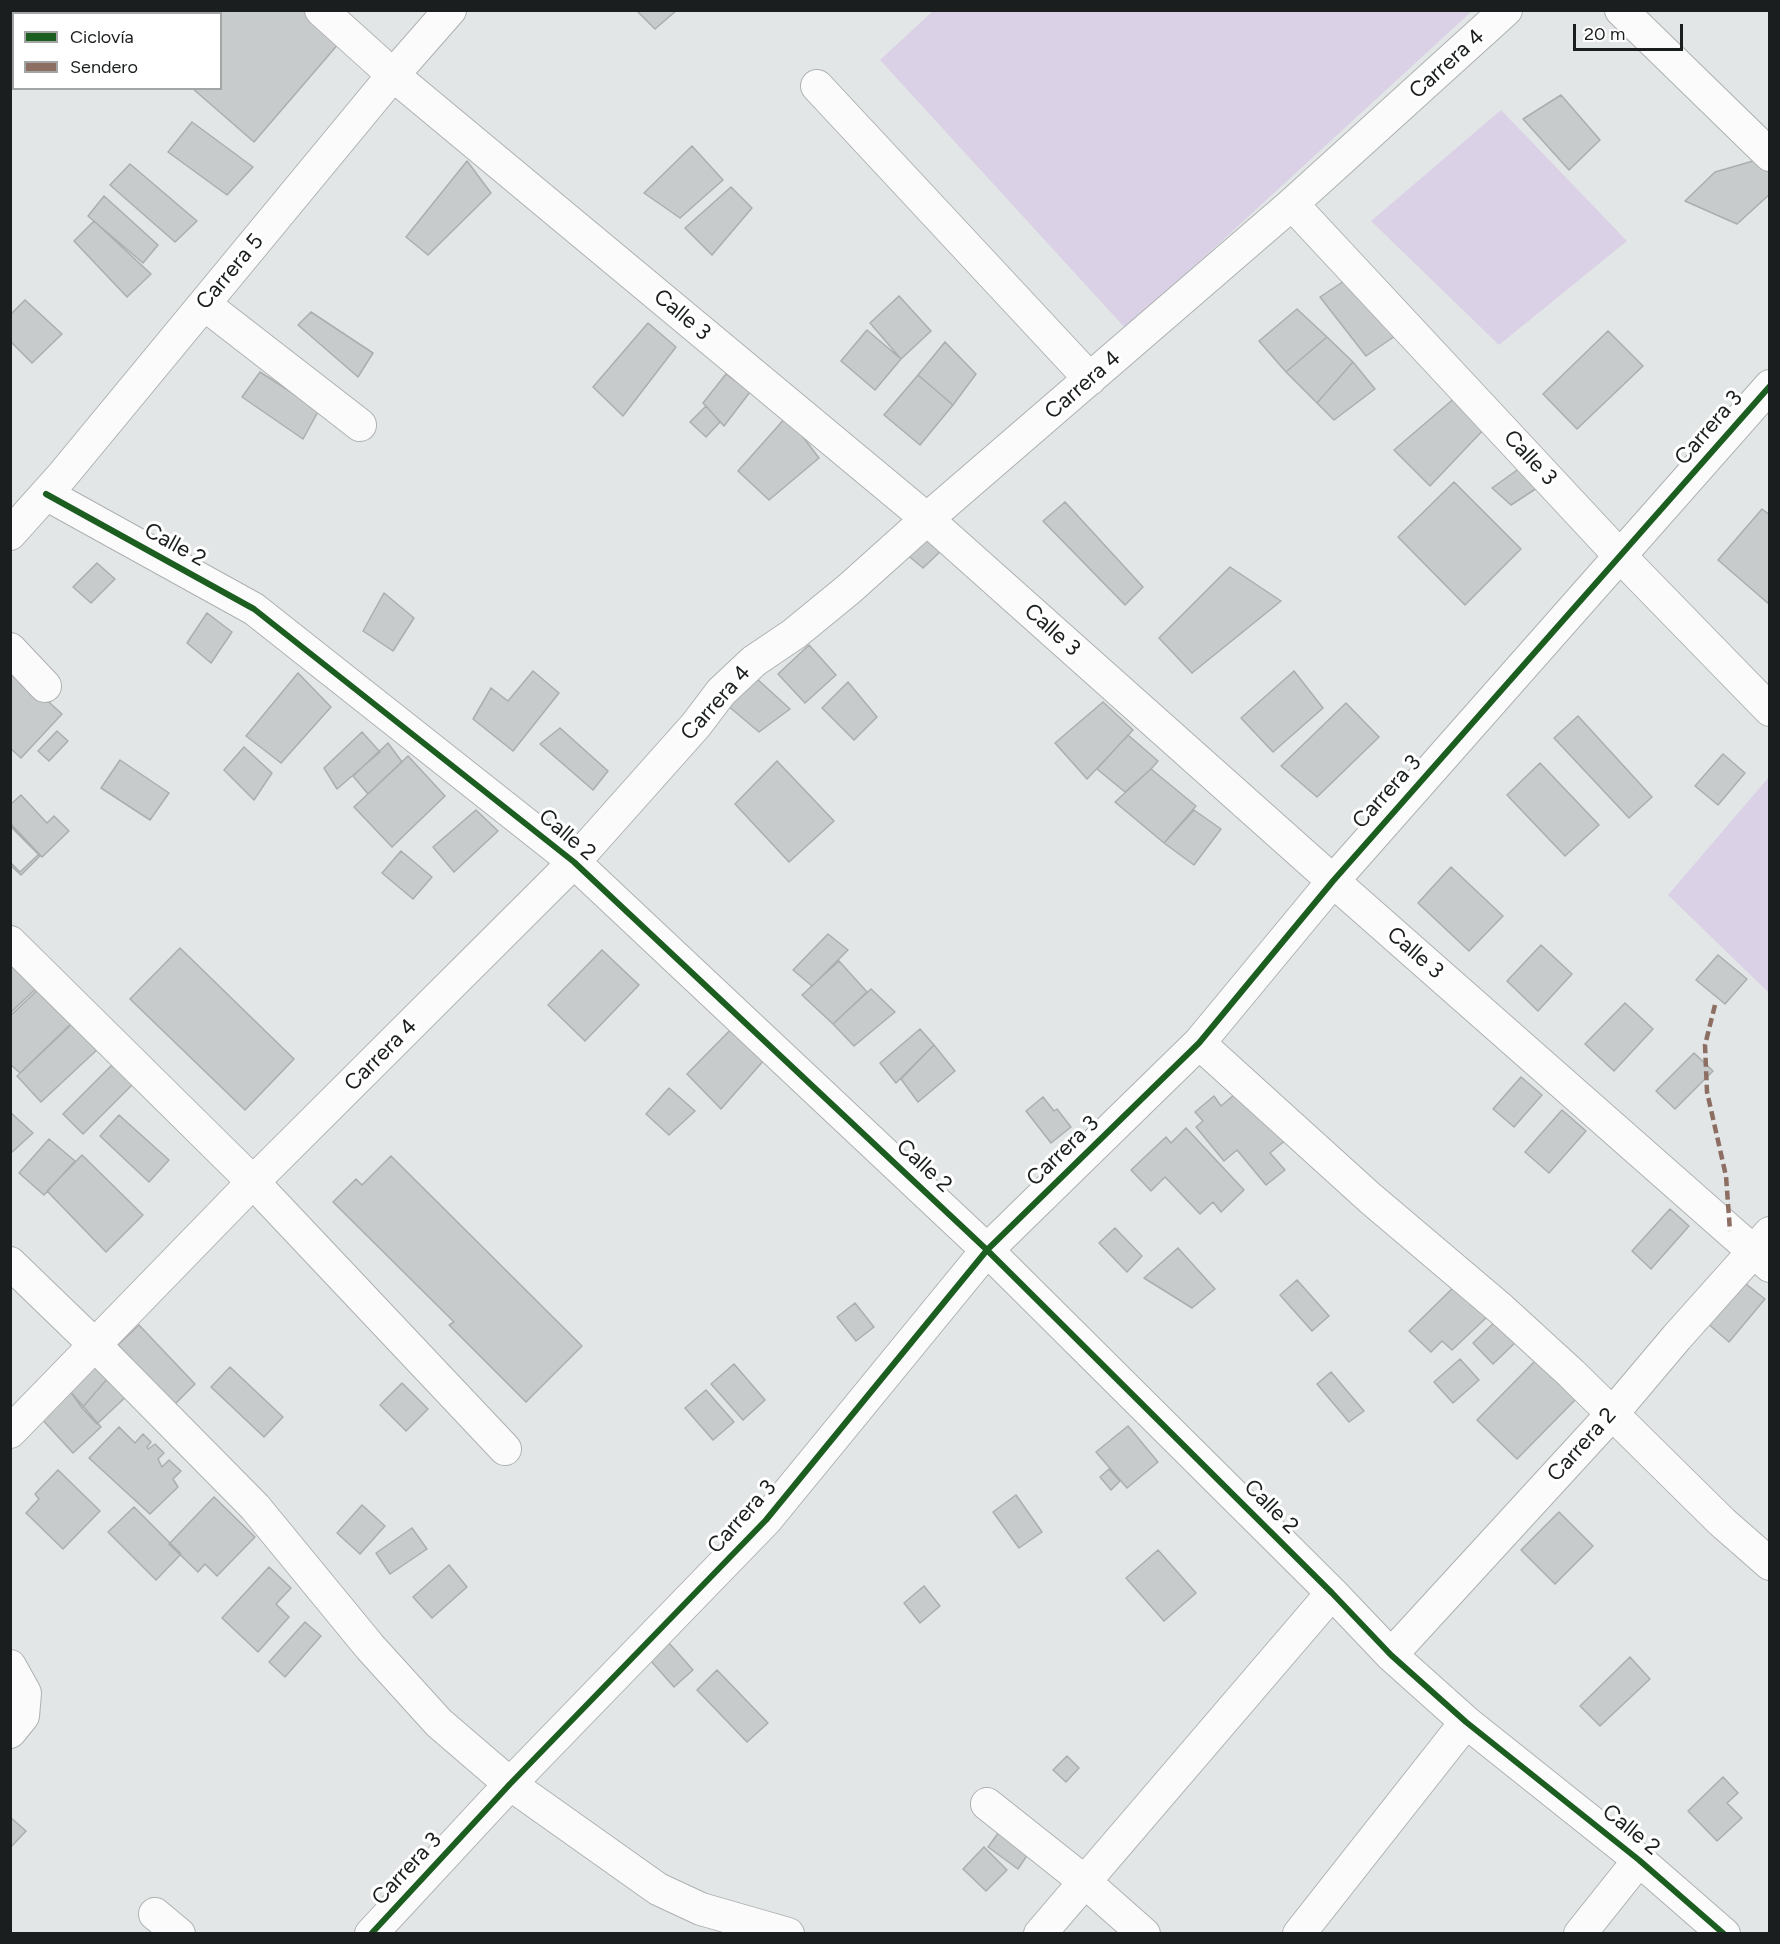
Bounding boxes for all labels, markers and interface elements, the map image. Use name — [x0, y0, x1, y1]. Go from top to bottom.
legend — [12, 12, 222, 90]
scale bar — [1576, 12, 1686, 50]
text: 20 m — [1584, 23, 1625, 45]
street label: Carrera 4 — [1404, 24, 1490, 104]
text: Ciclovía — [70, 26, 134, 48]
text: Sendero — [70, 56, 138, 78]
street label: Carrera 5 — [191, 229, 269, 315]
street label: Calle 3 — [648, 284, 716, 346]
street label: Carrera 4 — [1040, 345, 1126, 425]
street label: Carrera 3 — [1670, 385, 1748, 471]
street label: Calle 3 — [1498, 425, 1562, 491]
street label: Calle 2 — [140, 517, 210, 573]
street label: Calle 3 — [1019, 598, 1085, 662]
street label: Carrera 4 — [676, 660, 756, 746]
street label: Carrera 3 — [1347, 750, 1427, 834]
street label: Calle 2 — [533, 804, 601, 866]
street label: Calle 3 — [1381, 921, 1449, 985]
street label: Carrera 4 — [339, 1013, 423, 1097]
street label: Carrera 3 — [1021, 1110, 1105, 1192]
street label: Calle 2 — [891, 1134, 957, 1198]
street label: Carrera 2 — [1542, 1403, 1622, 1487]
street label: Calle 2 — [1238, 1474, 1304, 1540]
street label: Carrera 3 — [702, 1475, 782, 1559]
street label: Calle 2 — [1597, 1799, 1665, 1861]
street label: Carrera 3 — [367, 1827, 447, 1911]

